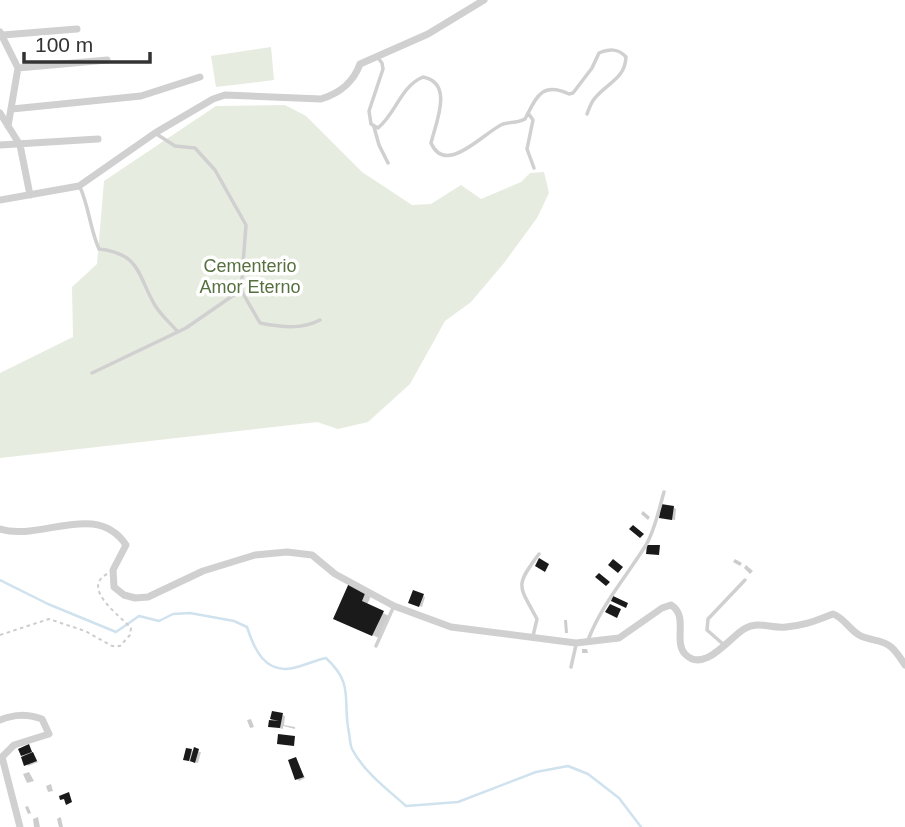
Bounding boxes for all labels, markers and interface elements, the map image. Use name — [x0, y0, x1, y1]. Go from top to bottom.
scale bar — [24, 21, 150, 65]
text: 100 m — [35, 33, 93, 56]
park label: Cementerio Amor Eterno — [199, 256, 301, 297]

